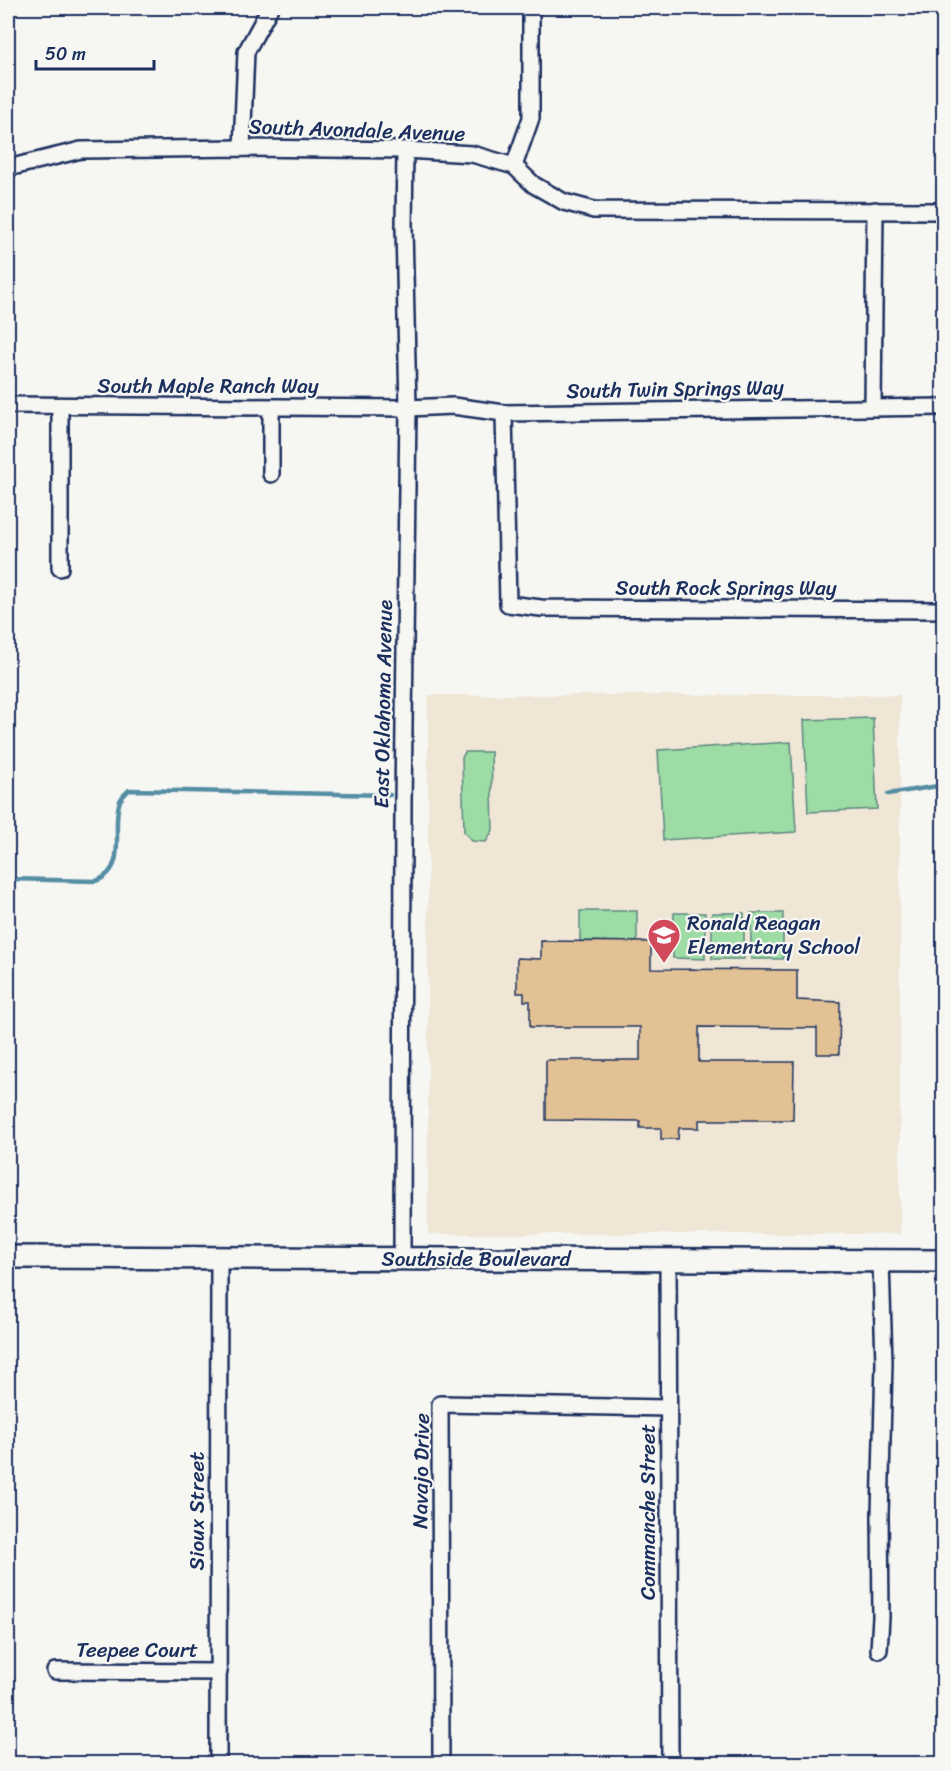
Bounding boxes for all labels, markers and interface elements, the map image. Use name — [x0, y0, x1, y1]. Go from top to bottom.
scale bar — [36, 33, 154, 71]
text: 50 m — [45, 38, 86, 70]
street label: South Avondale Avenue — [248, 107, 466, 153]
street label: South Maple Ranch Way — [97, 367, 319, 405]
street label: South Twin Springs Way — [566, 368, 784, 410]
street label: South Rock Springs Way — [615, 569, 837, 607]
street label: East Oklahoma Avenue — [362, 599, 404, 809]
place label: Ronald Reagan Elementary School — [687, 904, 861, 966]
school or university icon: Ronald Reagan Elementary School — [646, 917, 682, 964]
street label: Southside Boulevard — [382, 1240, 572, 1278]
street label: Navajo Drive — [401, 1413, 441, 1529]
street label: Commanche Street — [629, 1424, 667, 1600]
street label: Sioux Street — [178, 1452, 216, 1570]
street label: Teepee Court — [76, 1631, 198, 1669]

